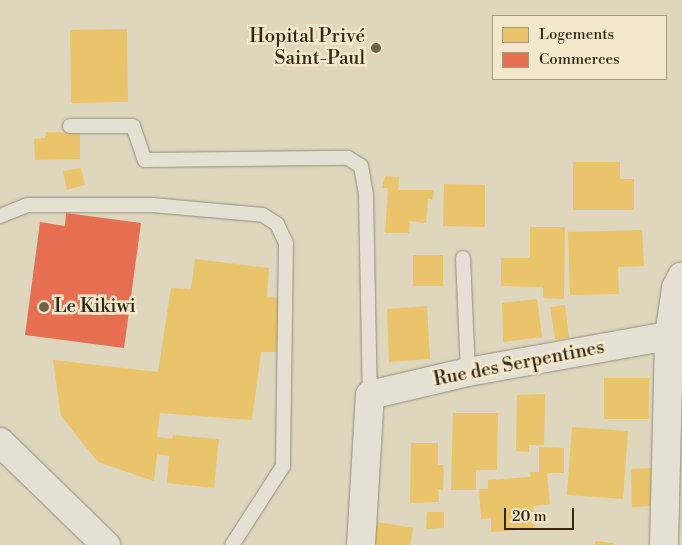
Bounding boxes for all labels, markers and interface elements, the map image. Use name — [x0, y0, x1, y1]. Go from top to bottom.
legend — [492, 15, 667, 80]
text: Logements — [539, 25, 614, 44]
place label: Hopital Privé Saint-Paul — [249, 26, 365, 70]
marker: Hopital Privé Saint-Paul — [369, 41, 383, 55]
text: Commerces — [539, 50, 620, 69]
place label: Le Kikiwi — [54, 296, 136, 318]
marker: Le Kikiwi — [38, 301, 50, 313]
street label: Rue des Serpentines — [432, 336, 606, 392]
scale bar — [507, 498, 577, 530]
text: 20 m — [512, 507, 547, 526]

